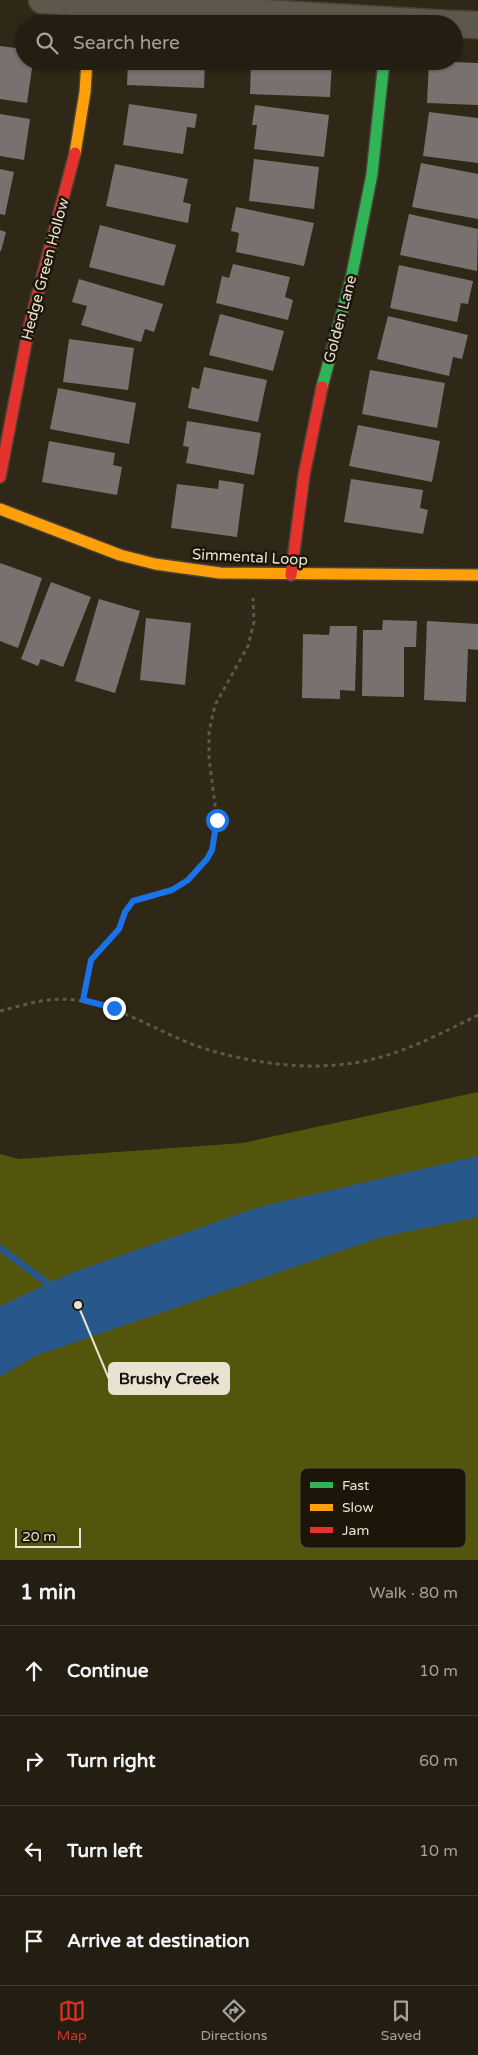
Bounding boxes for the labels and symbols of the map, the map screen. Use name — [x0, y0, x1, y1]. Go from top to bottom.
street label: Hedge Green Hollow — [17, 196, 73, 342]
street label: Golden Lane — [320, 273, 360, 365]
street label: Simmental Loop — [192, 545, 308, 569]
route start — [206, 809, 229, 832]
route end — [103, 997, 126, 1020]
callout: Brushy Creek — [109, 1363, 229, 1394]
text: Brushy Creek — [119, 1369, 220, 1389]
legend — [300, 1468, 466, 1548]
text: Fast — [342, 1477, 370, 1494]
text: Slow — [342, 1499, 374, 1516]
text: Jam — [342, 1522, 369, 1539]
scale bar — [15, 1525, 81, 1548]

